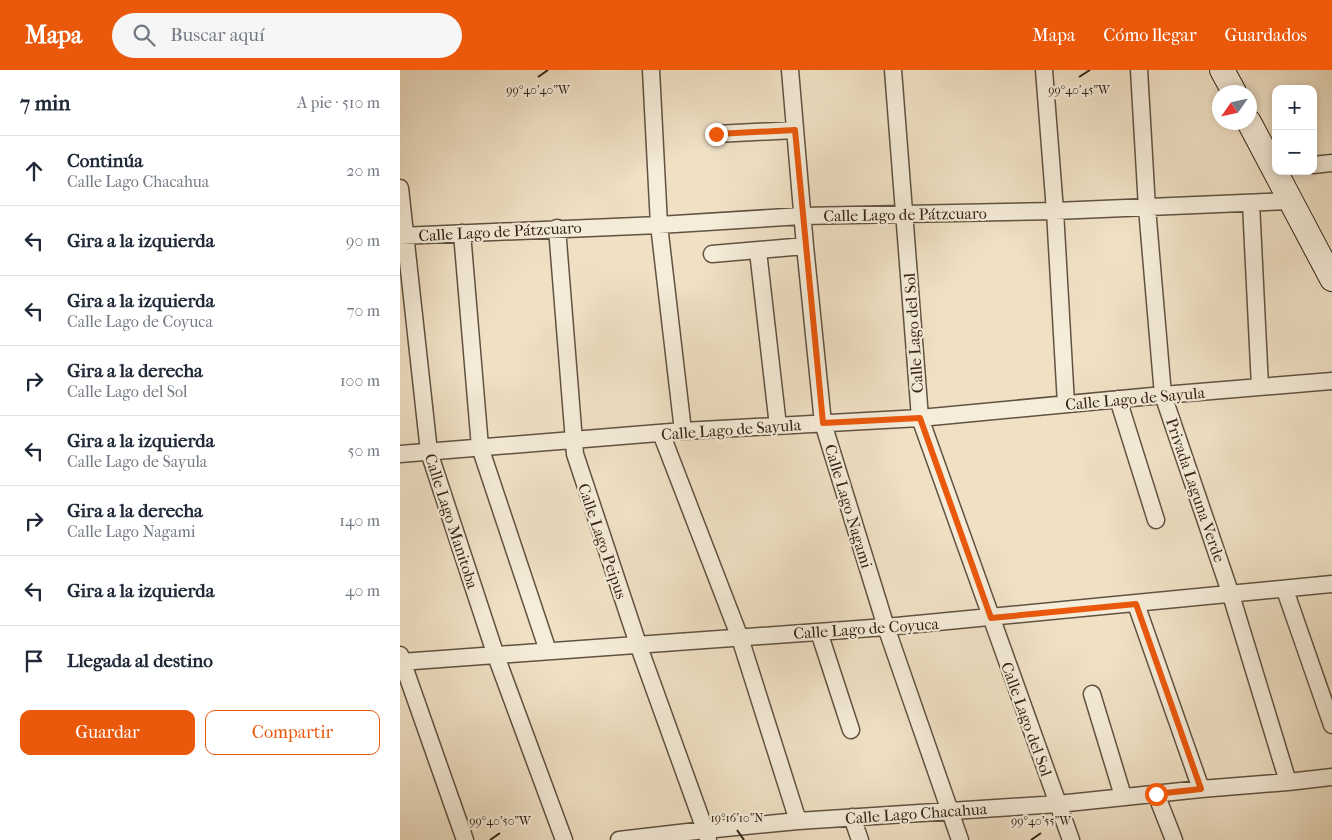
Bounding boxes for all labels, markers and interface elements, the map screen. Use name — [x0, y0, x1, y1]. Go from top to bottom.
search box — [112, 13, 462, 58]
text: Mapa — [25, 21, 82, 49]
icon: search — [130, 21, 158, 49]
text: Buscar aquí — [170, 24, 265, 46]
text: Mapa — [1032, 25, 1075, 46]
text: Cómo llegar — [1103, 25, 1197, 46]
text: Guardados — [1225, 25, 1307, 46]
text: 99°40'40"W — [506, 83, 571, 97]
text: 99°40'45"W — [1048, 83, 1111, 97]
north arrow — [1212, 85, 1257, 130]
map controls — [1272, 85, 1317, 175]
button: + — [1272, 85, 1317, 130]
text: 7 min — [20, 91, 71, 115]
text: A pie · 510 m — [297, 93, 380, 112]
route end — [705, 123, 728, 146]
button: − — [1272, 130, 1317, 175]
text: Continúa — [67, 150, 143, 172]
icon: ahead — [20, 157, 48, 185]
text: 20 m — [346, 161, 380, 180]
text: Calle Lago Chacahua — [67, 172, 209, 191]
street label: Calle Lago de Pátzcuaro — [823, 204, 987, 225]
street label: Calle Lago de Pátzcuaro — [418, 218, 582, 245]
icon: left — [20, 227, 48, 255]
text: Gira a la izquierda — [67, 230, 214, 252]
text: 90 m — [346, 231, 380, 250]
street label: Calle Lago del Sol — [900, 272, 927, 394]
text: Gira a la izquierda — [67, 290, 214, 312]
icon: left — [20, 297, 48, 325]
text: 70 m — [347, 301, 380, 320]
text: Calle Lago de Coyuca — [67, 312, 213, 331]
text: Gira a la derecha — [67, 360, 203, 382]
icon: right — [20, 367, 48, 395]
text: 100 m — [340, 371, 380, 390]
text: Calle Lago del Sol — [67, 382, 187, 401]
street label: Calle Lago de Sayula — [1064, 383, 1206, 414]
street label: Calle Lago de Sayula — [660, 415, 802, 444]
street label: Privada Laguna Verde — [1162, 415, 1229, 565]
text: Gira a la izquierda — [67, 430, 214, 452]
icon: left — [20, 437, 48, 465]
text: 50 m — [348, 441, 380, 460]
street label: Calle Lago Nagami — [821, 442, 876, 571]
street label: Calle Lago Manitoba — [421, 451, 483, 592]
text: Calle Lago de Sayula — [67, 452, 207, 471]
street label: Calle Lago Peipus — [574, 481, 631, 601]
text: Gira a la derecha — [67, 500, 203, 522]
icon: right — [20, 507, 48, 535]
text: 140 m — [339, 511, 380, 530]
text: Calle Lago Nagami — [67, 522, 196, 541]
icon: left — [20, 577, 48, 605]
text: Gira a la izquierda — [67, 580, 214, 602]
text: 40 m — [345, 581, 380, 600]
street label: Calle Lago de Coyuca — [793, 614, 940, 643]
icon: arrive — [20, 647, 48, 675]
text: Llegada al destino — [67, 650, 213, 672]
street label: Calle Lago del Sol — [997, 659, 1056, 780]
button: Guardar — [20, 710, 195, 755]
button: Compartir — [205, 710, 380, 755]
route start — [1145, 783, 1168, 806]
street label: Calle Lago Chacahua — [844, 799, 988, 828]
text: 19°16'10"N — [711, 811, 763, 825]
text: 99°40'50"W — [469, 814, 532, 828]
text: 99°40'55"W — [1011, 814, 1072, 828]

